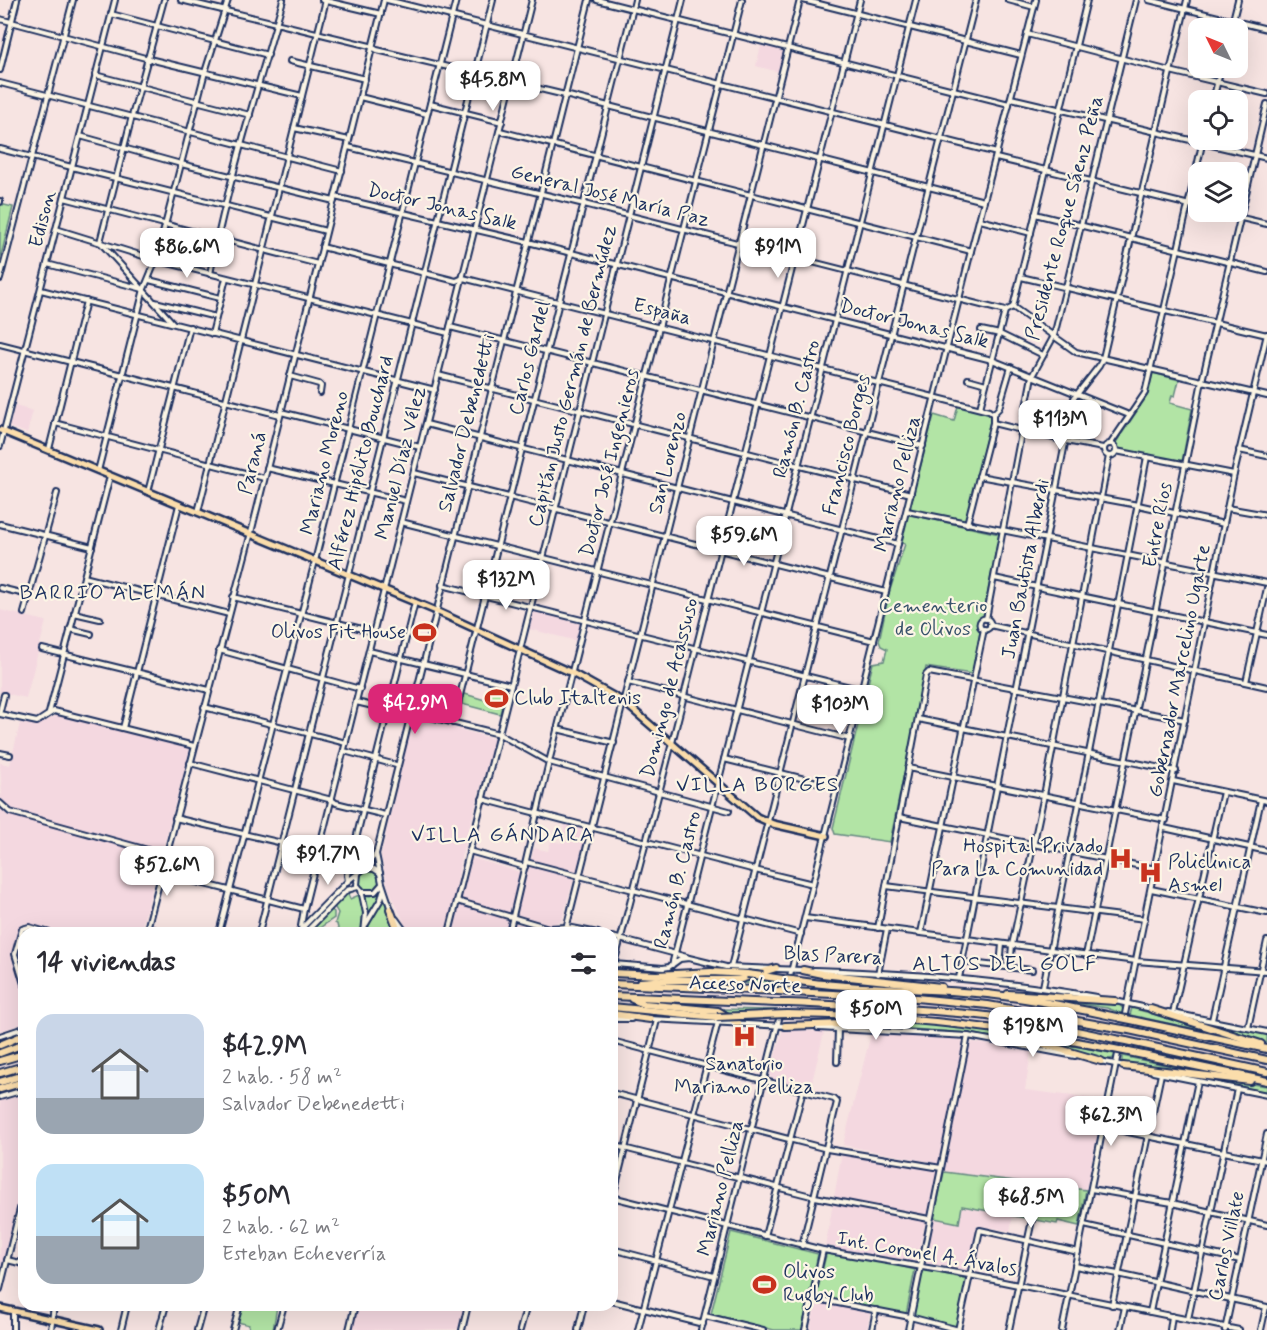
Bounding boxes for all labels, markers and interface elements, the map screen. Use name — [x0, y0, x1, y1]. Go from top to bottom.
north arrow — [1188, 18, 1248, 78]
map controls — [1188, 18, 1248, 222]
pin: $45.8M — [444, 61, 542, 112]
text: $45.8M — [459, 67, 527, 94]
button: locate — [1188, 90, 1248, 150]
street label: Presidente Roque Sáenz Peña — [1019, 93, 1111, 343]
street label: General José María Paz — [508, 158, 712, 234]
button: layers — [1188, 162, 1248, 222]
street label: Doctor Jonas Salk — [365, 177, 519, 237]
street label: Edison — [23, 187, 63, 250]
street label: Capitán Justo Germán de Bermúdez — [522, 222, 624, 530]
pin: $86.6M — [138, 228, 236, 279]
pin: $91M — [742, 228, 814, 279]
text: $86.6M — [154, 234, 220, 261]
text: $91M — [754, 234, 802, 261]
street label: España — [630, 292, 694, 332]
street label: Doctor Jonas Salk — [837, 292, 991, 356]
street label: Carlos Gardel — [503, 298, 557, 418]
street label: Salvador Debenedetti — [432, 331, 502, 515]
street label: Ramón B. Castro — [767, 337, 827, 481]
street label: Alférez Hipólito Bouchard — [321, 353, 401, 573]
street label: Doctor José Ingenieros — [574, 366, 648, 560]
street label: Francisco Borges — [816, 372, 879, 518]
street label: Manuel Díaz Vélez — [369, 383, 433, 542]
street label: Mariano Moreno — [294, 388, 356, 538]
pin: $113M — [1018, 400, 1102, 451]
text: $113M — [1032, 406, 1088, 433]
street label: San Lorenzo — [642, 409, 694, 517]
street label: Mariano Pelliza — [868, 413, 928, 555]
street label: Paraná — [232, 429, 274, 497]
street label: Juan Bautista Alberdi — [995, 477, 1057, 661]
street label: Entre Ríos — [1136, 480, 1180, 570]
pin: $59.6M — [695, 516, 793, 567]
text: $59.6M — [710, 522, 778, 549]
street label: Gobernador Marcelino Ugarte — [1142, 542, 1218, 800]
pin: $132M — [464, 560, 548, 611]
text: $132M — [477, 566, 535, 593]
district label: BARRIO ALEMÁN — [20, 579, 207, 607]
park label: Cementerio de Olivos — [879, 593, 987, 643]
street label: Domingo de Acassuso — [635, 595, 705, 781]
place label: Olivos Fit House — [271, 619, 406, 646]
sports icon: Olivos Fit House — [411, 619, 437, 645]
pin: $42.9M — [366, 684, 464, 735]
sports icon: Club Italtenis — [483, 685, 509, 711]
place label: Club Italtenis — [514, 685, 641, 712]
pin: $103M — [798, 685, 882, 736]
text: $42.9M — [382, 690, 448, 717]
text: $103M — [811, 691, 869, 718]
district label: VILLA BORGES — [676, 771, 840, 799]
street label: Ramón B. Castro — [648, 808, 708, 952]
district label: VILLA GÁNDARA — [411, 821, 595, 849]
place label: Hospital Privado Para La Comunidad — [931, 833, 1103, 883]
pin: $91.7M — [279, 835, 377, 886]
text: $91.7M — [296, 841, 360, 868]
hospital icon: Hospital Privado Para La Comunidad — [1108, 845, 1134, 871]
pin: $52.6M — [118, 846, 216, 897]
place label: Policlinica Asmel — [1168, 849, 1251, 899]
text: $52.6M — [134, 852, 200, 879]
hospital icon: Policlinica Asmel — [1137, 860, 1163, 886]
street label: Blas Parera — [783, 940, 883, 972]
text: 14 viviendas — [36, 946, 176, 980]
icon: filters — [567, 947, 600, 980]
district label: ALTOS DEL GOLF — [912, 950, 1098, 978]
street label: Acceso Norte — [689, 970, 802, 1000]
pin: $50M — [840, 990, 912, 1041]
text: $50M — [850, 996, 902, 1023]
pin: $198M — [991, 1007, 1075, 1058]
text: $198M — [1003, 1013, 1063, 1040]
hospital icon: Sanatorio Mariano Pelliza — [731, 1023, 757, 1049]
text: $42.9M — [222, 1030, 307, 1064]
icon: home — [84, 1038, 156, 1110]
place label: Sanatorio Mariano Pelliza — [674, 1051, 814, 1101]
text: 2 hab. · 58 m² — [222, 1064, 342, 1091]
text: Salvador Debenedetti — [222, 1091, 405, 1118]
pin: $62.3M — [1062, 1096, 1160, 1147]
text: $62.3M — [1079, 1102, 1143, 1129]
street label: Mariano Pelliza — [691, 1117, 751, 1259]
pin: $68.5M — [982, 1178, 1080, 1229]
text: $50M — [222, 1180, 291, 1214]
text: $68.5M — [998, 1184, 1064, 1211]
icon: home — [84, 1188, 156, 1260]
street label: Carlos Villate — [1202, 1189, 1252, 1303]
text: 2 hab. · 62 m² — [222, 1214, 340, 1241]
street label: Int. Coronel A. Ávalos — [835, 1225, 1019, 1283]
text: Esteban Echeverría — [222, 1241, 386, 1268]
place label: Olivos Rugby Club — [783, 1259, 874, 1311]
sports icon: Olivos Rugby Club — [752, 1271, 778, 1297]

